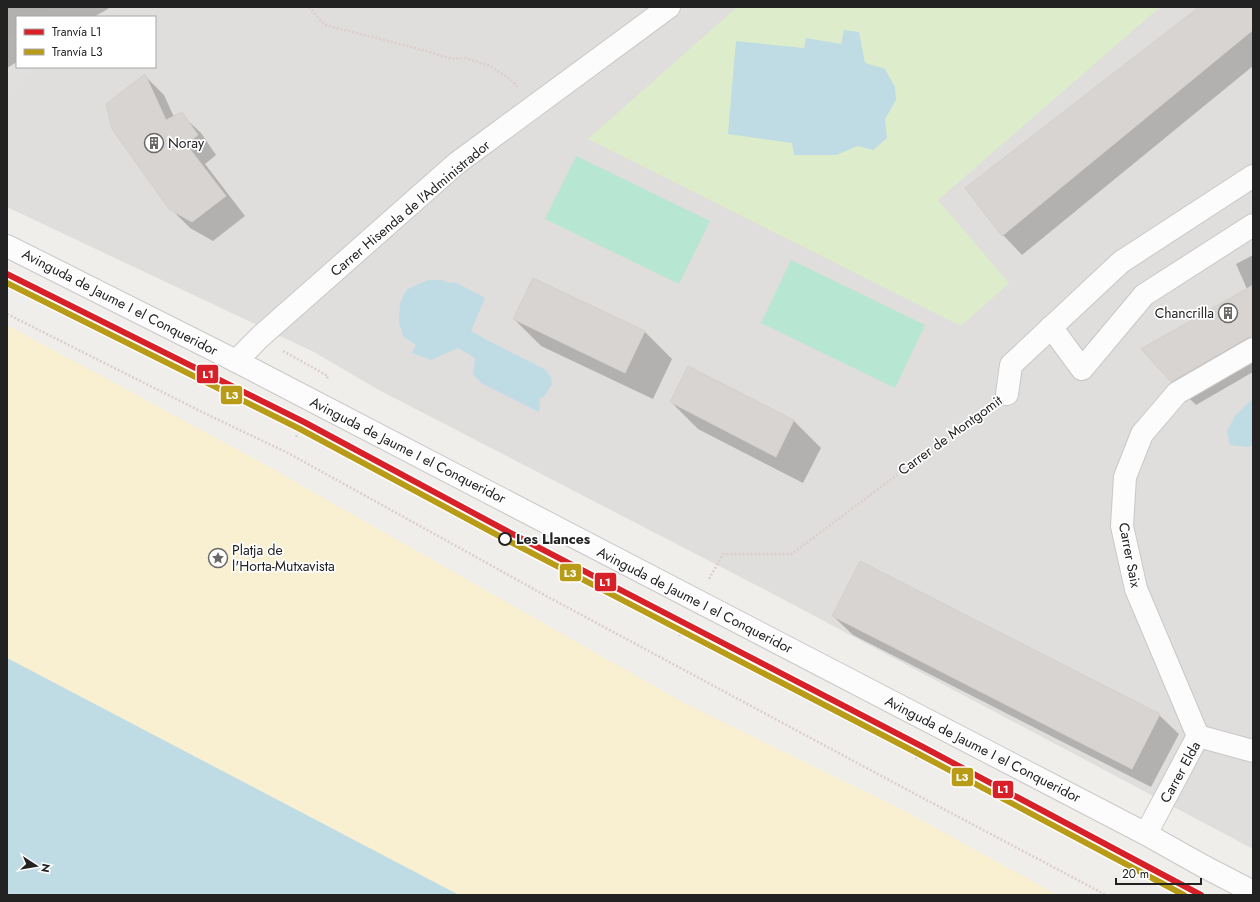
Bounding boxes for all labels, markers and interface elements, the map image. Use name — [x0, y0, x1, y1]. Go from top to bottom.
legend — [16, 16, 156, 68]
text: Tranvía L1 — [52, 23, 101, 41]
text: Tranvía L3 — [52, 43, 103, 61]
building icon: Noray — [143, 132, 165, 154]
place label: Noray — [168, 133, 205, 153]
street label: Carrer Hisenda de l'Administrador — [326, 135, 494, 281]
street label: Avinguda de Jaume I el Conqueridor — [19, 244, 222, 360]
building icon: Chancrilla — [1217, 302, 1239, 324]
place label: Chancrilla — [1155, 303, 1214, 323]
line badge: L1 — [196, 364, 219, 384]
text: L1 — [202, 366, 214, 382]
line badge: L3 — [220, 385, 243, 405]
text: L3 — [226, 387, 238, 403]
street label: Carrer de Montgomit — [894, 390, 1007, 480]
street label: Avinguda de Jaume I el Conqueridor — [307, 392, 510, 508]
street label: Carrer Saix — [1114, 521, 1146, 589]
place label: Les Llances — [516, 529, 591, 549]
marker: Les Llances — [498, 532, 512, 546]
place label: Platja de l'Horta-Mutxavista — [232, 540, 335, 576]
street label: Avinguda de Jaume I el Conqueridor — [594, 542, 797, 658]
place icon: Platja de l'Horta-Mutxavista — [207, 547, 229, 569]
line badge: L3 — [559, 563, 582, 582]
text: L3 — [564, 565, 576, 581]
line badge: L1 — [594, 572, 617, 592]
text: L1 — [599, 574, 611, 590]
street label: Avinguda de Jaume I el Conqueridor — [882, 691, 1085, 807]
street label: Carrer Elda — [1155, 738, 1205, 806]
line badge: L3 — [951, 767, 974, 787]
text: L3 — [956, 769, 968, 785]
line badge: L1 — [992, 780, 1014, 799]
text: L1 — [997, 781, 1009, 797]
north arrow — [16, 846, 56, 886]
scale bar — [1116, 860, 1201, 886]
text: N — [37, 862, 55, 874]
text: 20 m — [1122, 865, 1149, 883]

